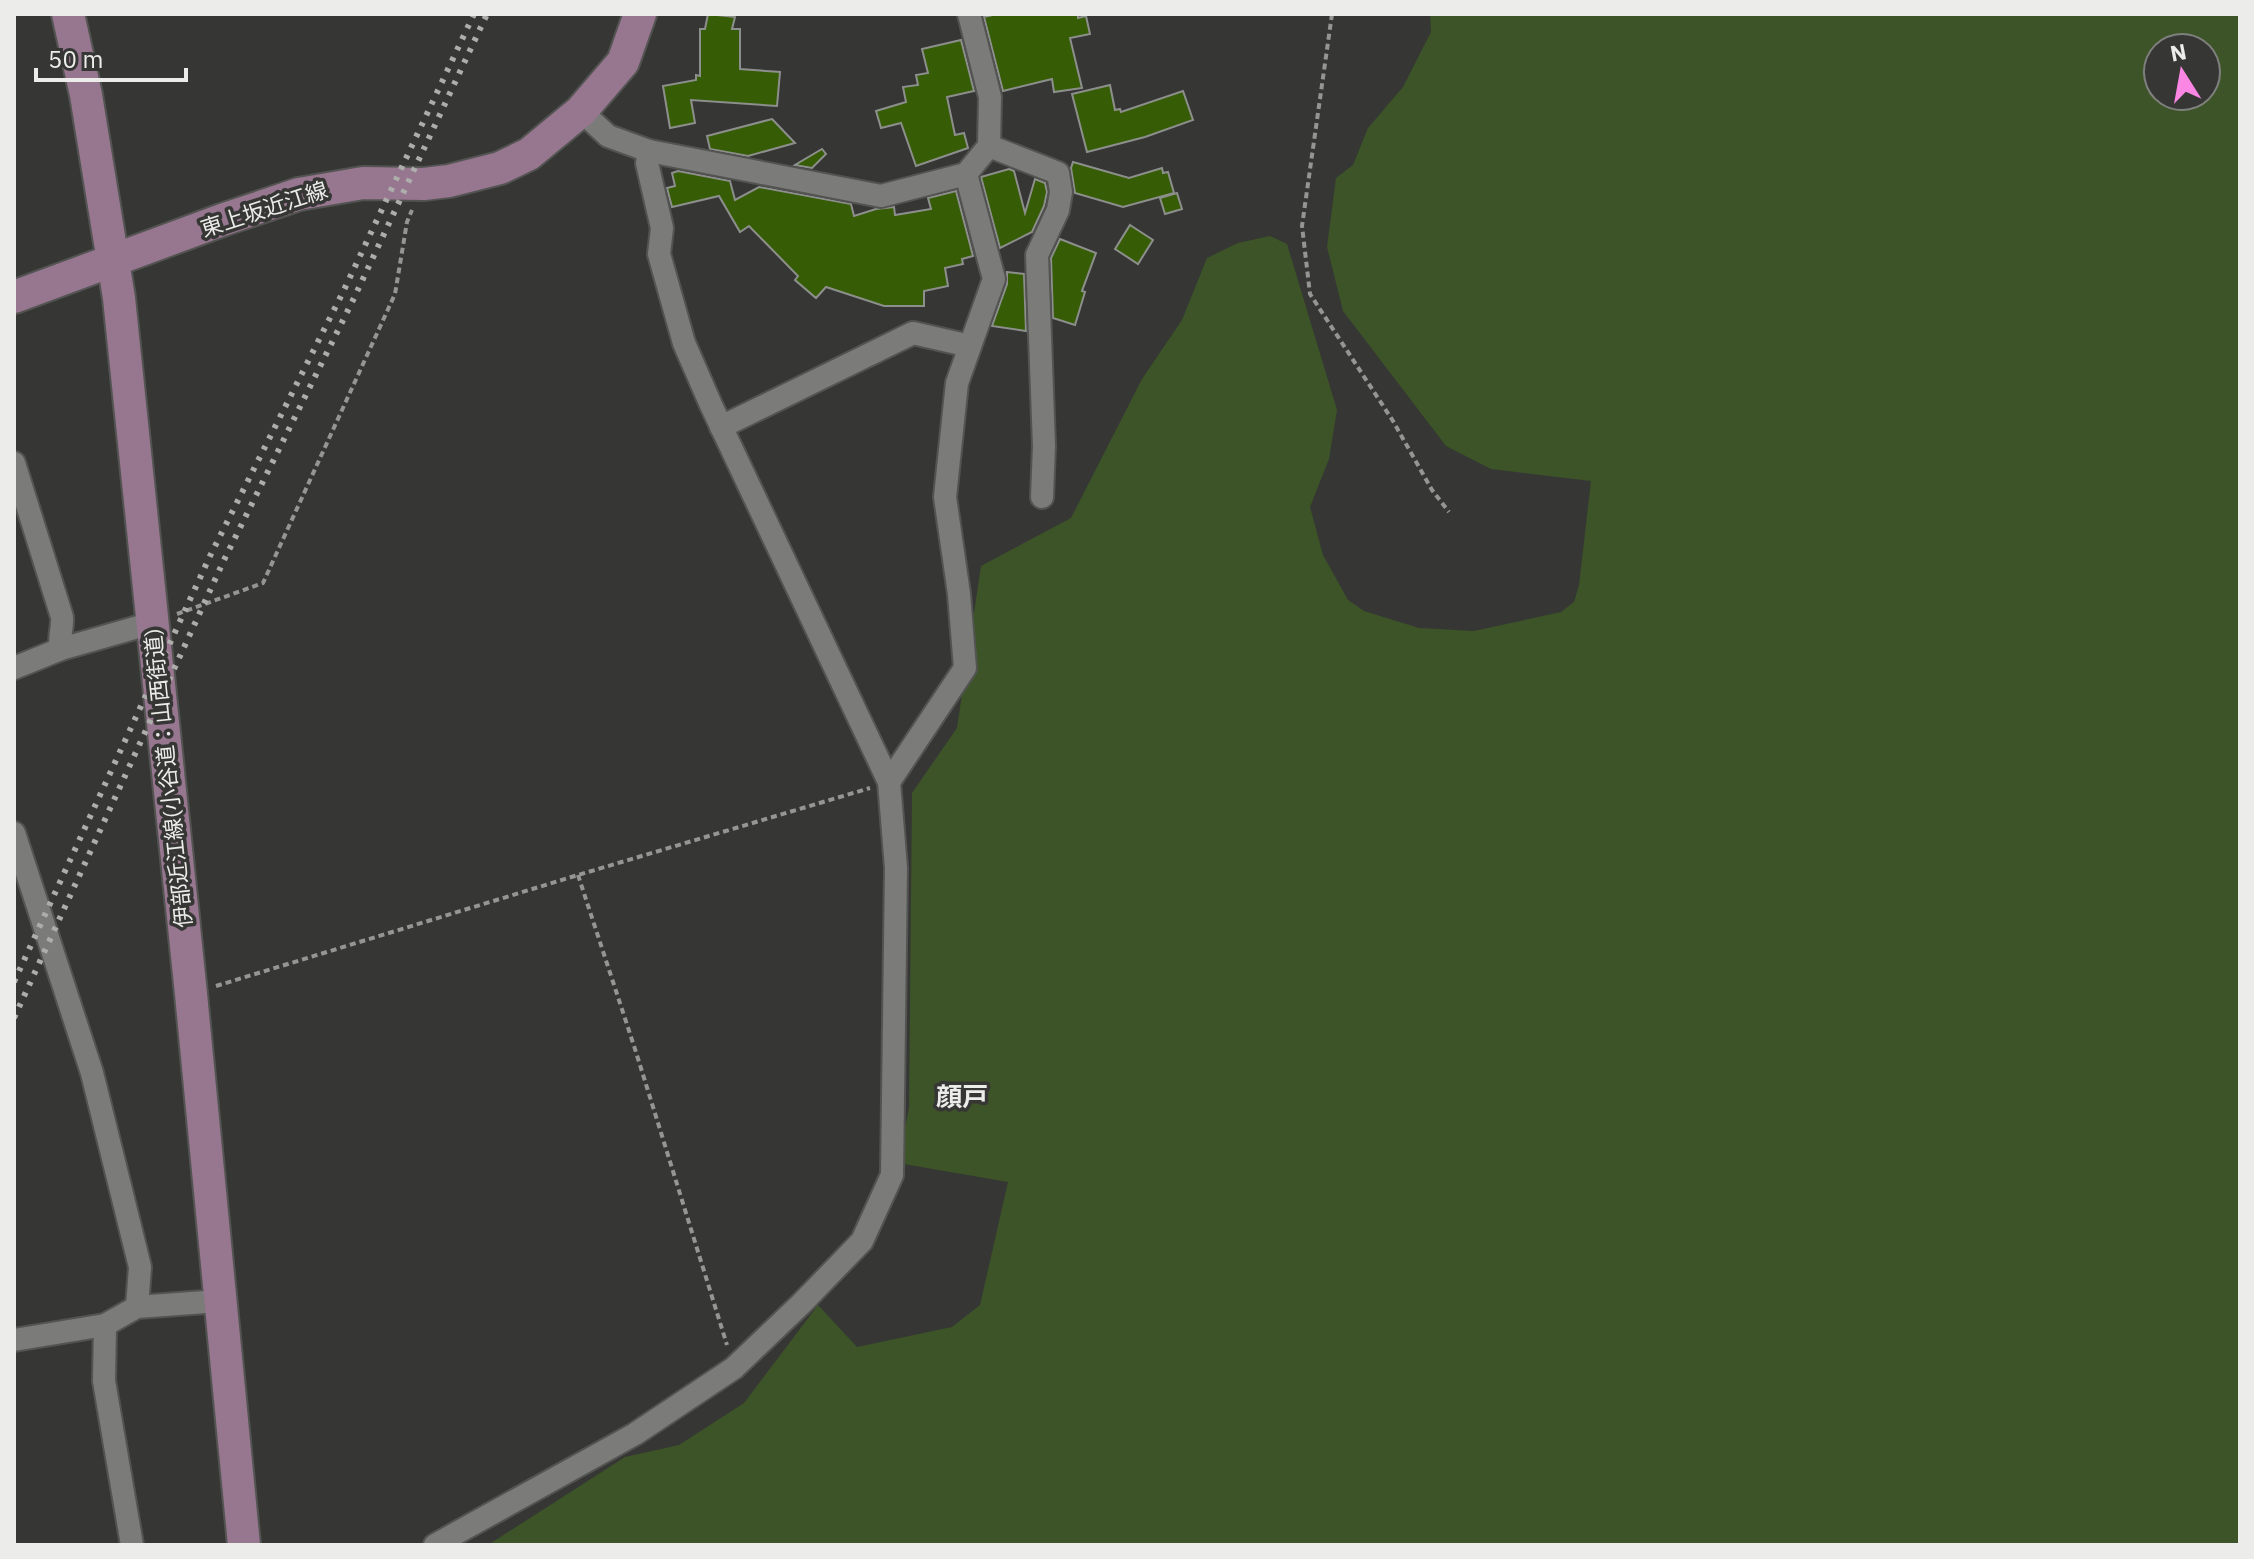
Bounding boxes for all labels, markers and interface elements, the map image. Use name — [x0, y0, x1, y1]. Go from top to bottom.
scale bar — [36, 32, 186, 82]
north arrow — [2142, 32, 2222, 112]
text: N — [2167, 36, 2189, 68]
text: 50 m — [48, 43, 103, 75]
street label: 東上坂近江線 — [197, 174, 331, 243]
street label: 伊部近江線(小谷道：山西街道) — [137, 627, 198, 929]
district label: 顔戸 — [936, 1079, 988, 1113]

